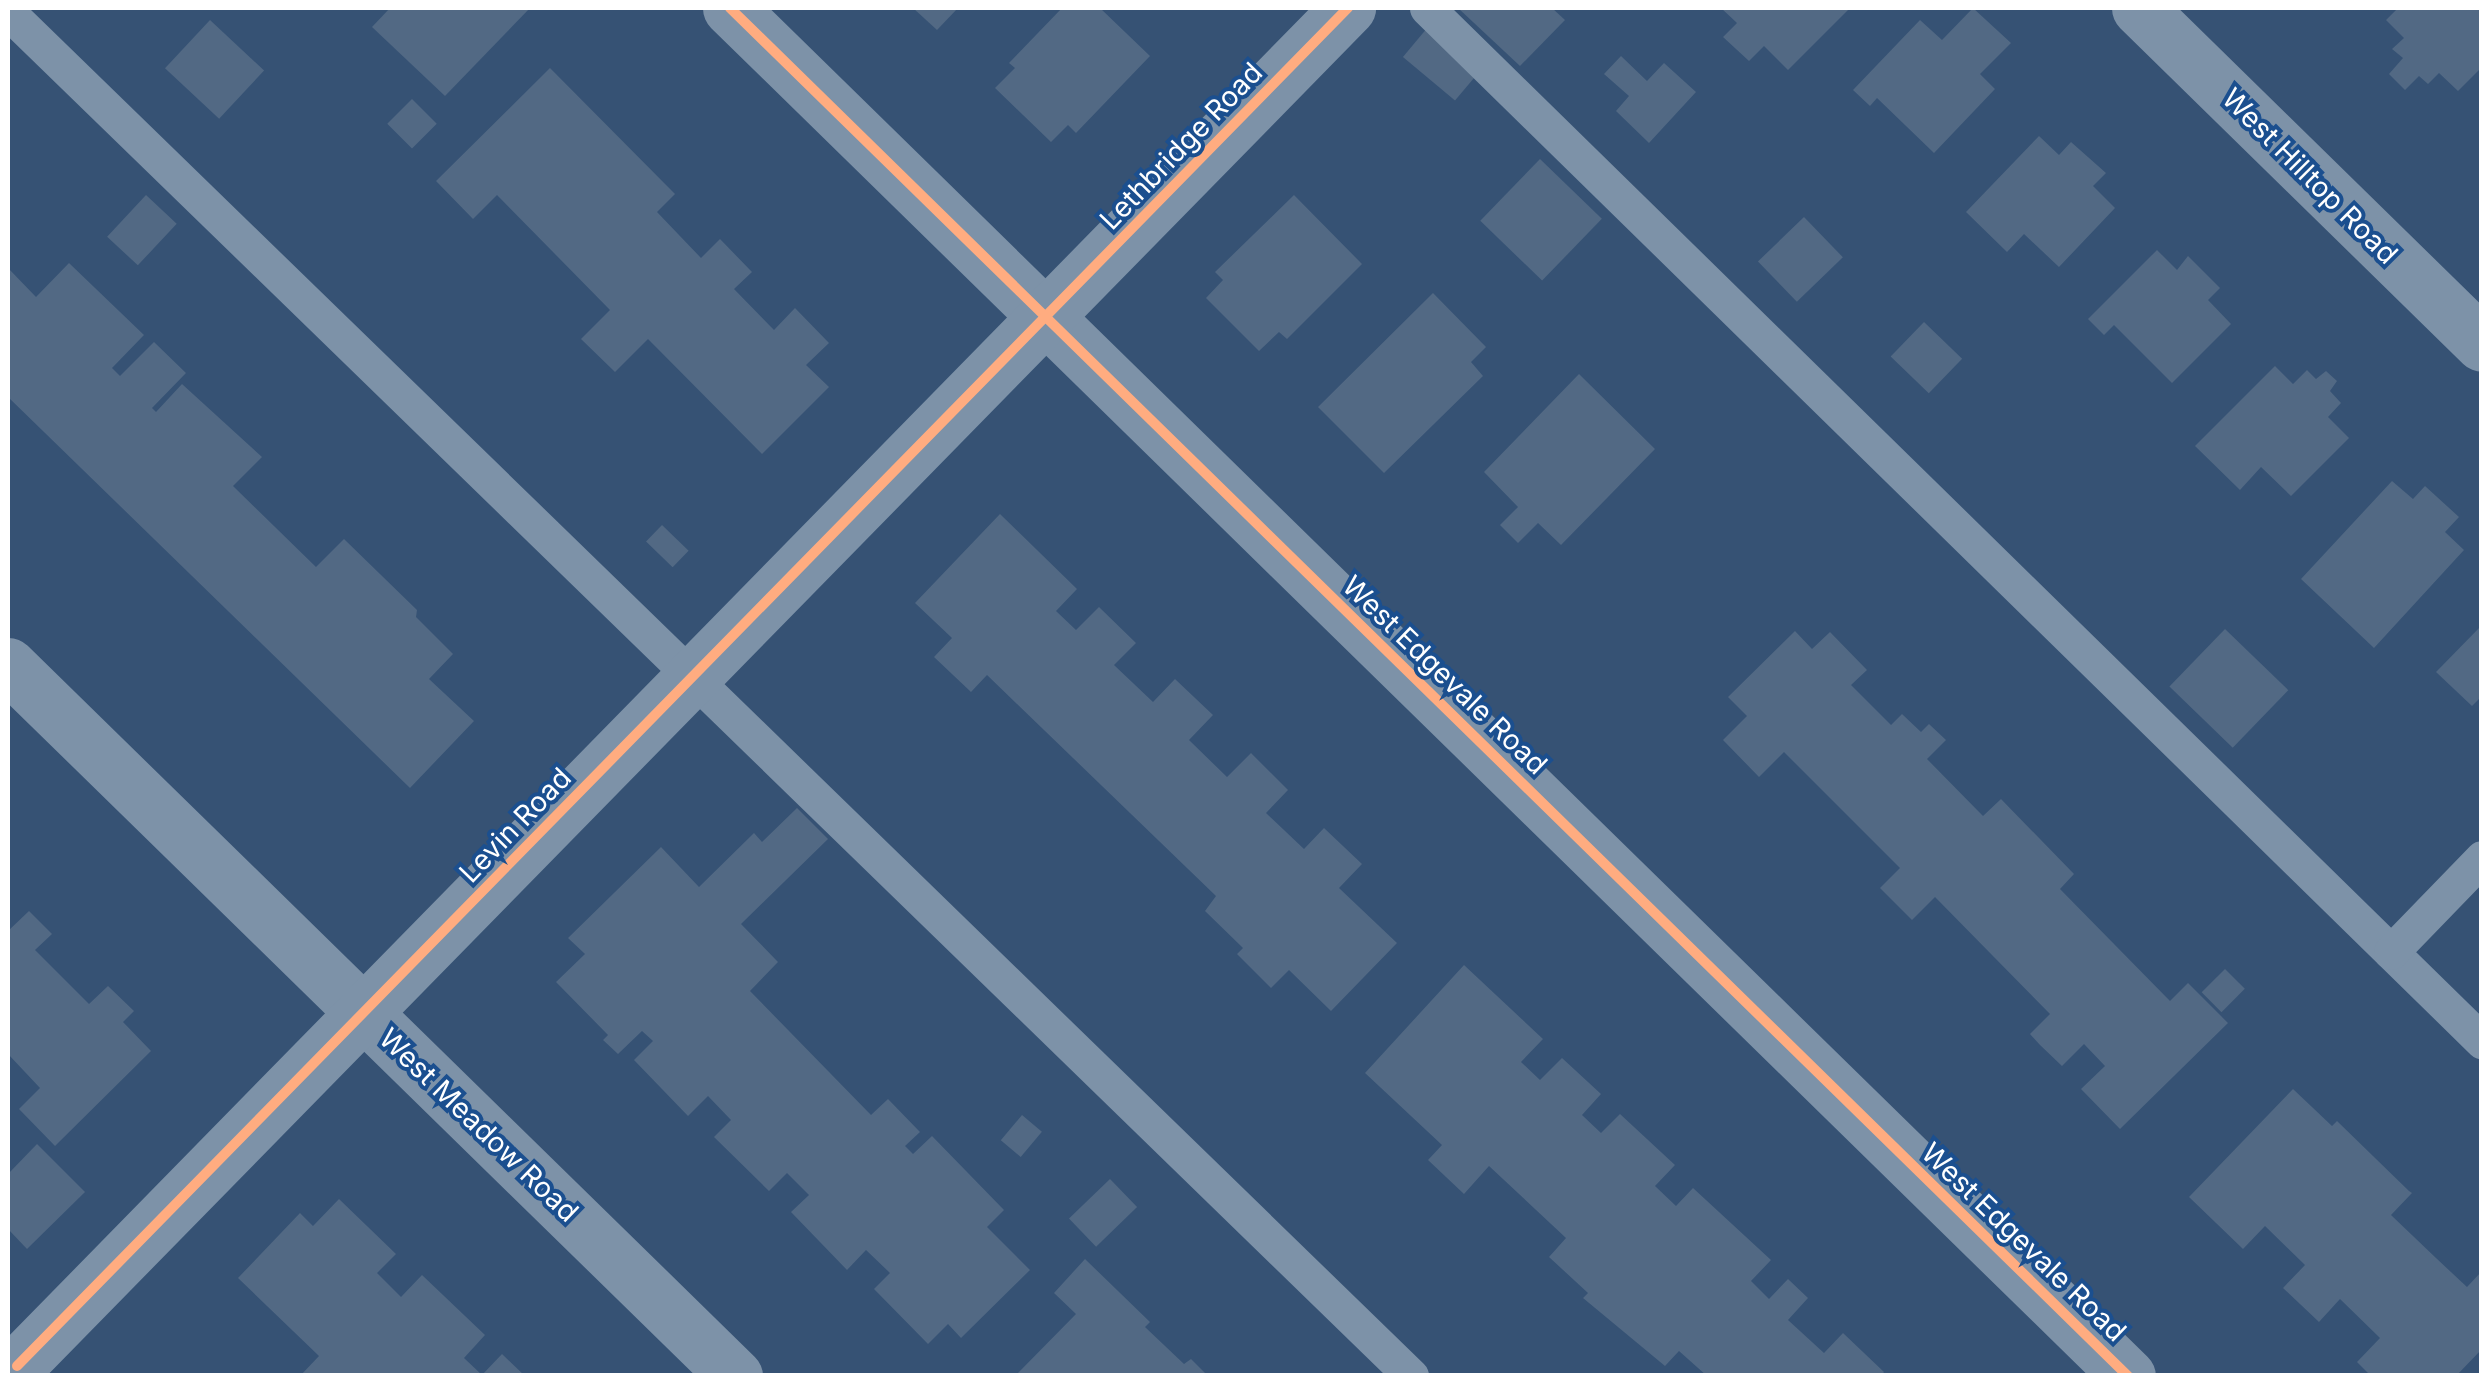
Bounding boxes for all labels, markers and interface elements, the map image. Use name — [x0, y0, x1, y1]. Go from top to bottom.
street label: Lethbridge Road — [1093, 56, 1269, 236]
street label: West Hilltop Road — [2215, 81, 2405, 271]
street label: West Edgevale Road — [1336, 569, 1554, 781]
street label: Levin Road — [452, 761, 578, 889]
street label: West Meadow Road — [372, 1021, 586, 1229]
street label: West Edgevale Road — [1915, 1136, 2133, 1348]

